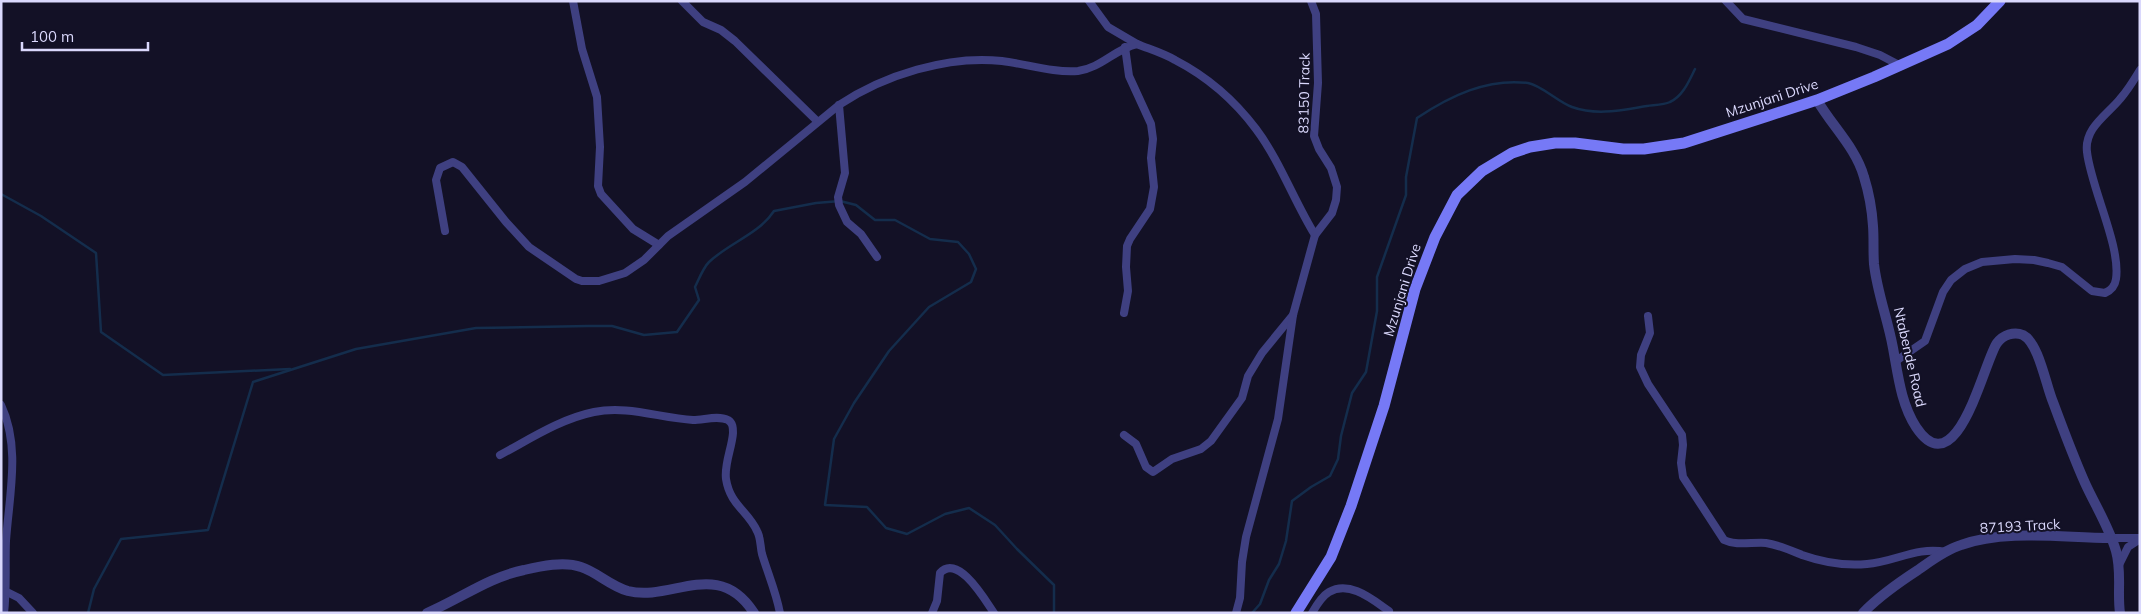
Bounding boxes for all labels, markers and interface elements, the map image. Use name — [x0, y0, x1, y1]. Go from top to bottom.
scale bar — [22, 20, 149, 52]
text: 100 m — [30, 27, 74, 46]
street label: 83150 Track — [1294, 52, 1314, 133]
street label: Mzunjani Drive — [1723, 75, 1821, 121]
street label: Mzunjani Drive — [1379, 241, 1425, 339]
street label: Ntabende Road — [1890, 305, 1930, 409]
street label: 87193 Track — [1979, 515, 2061, 537]

